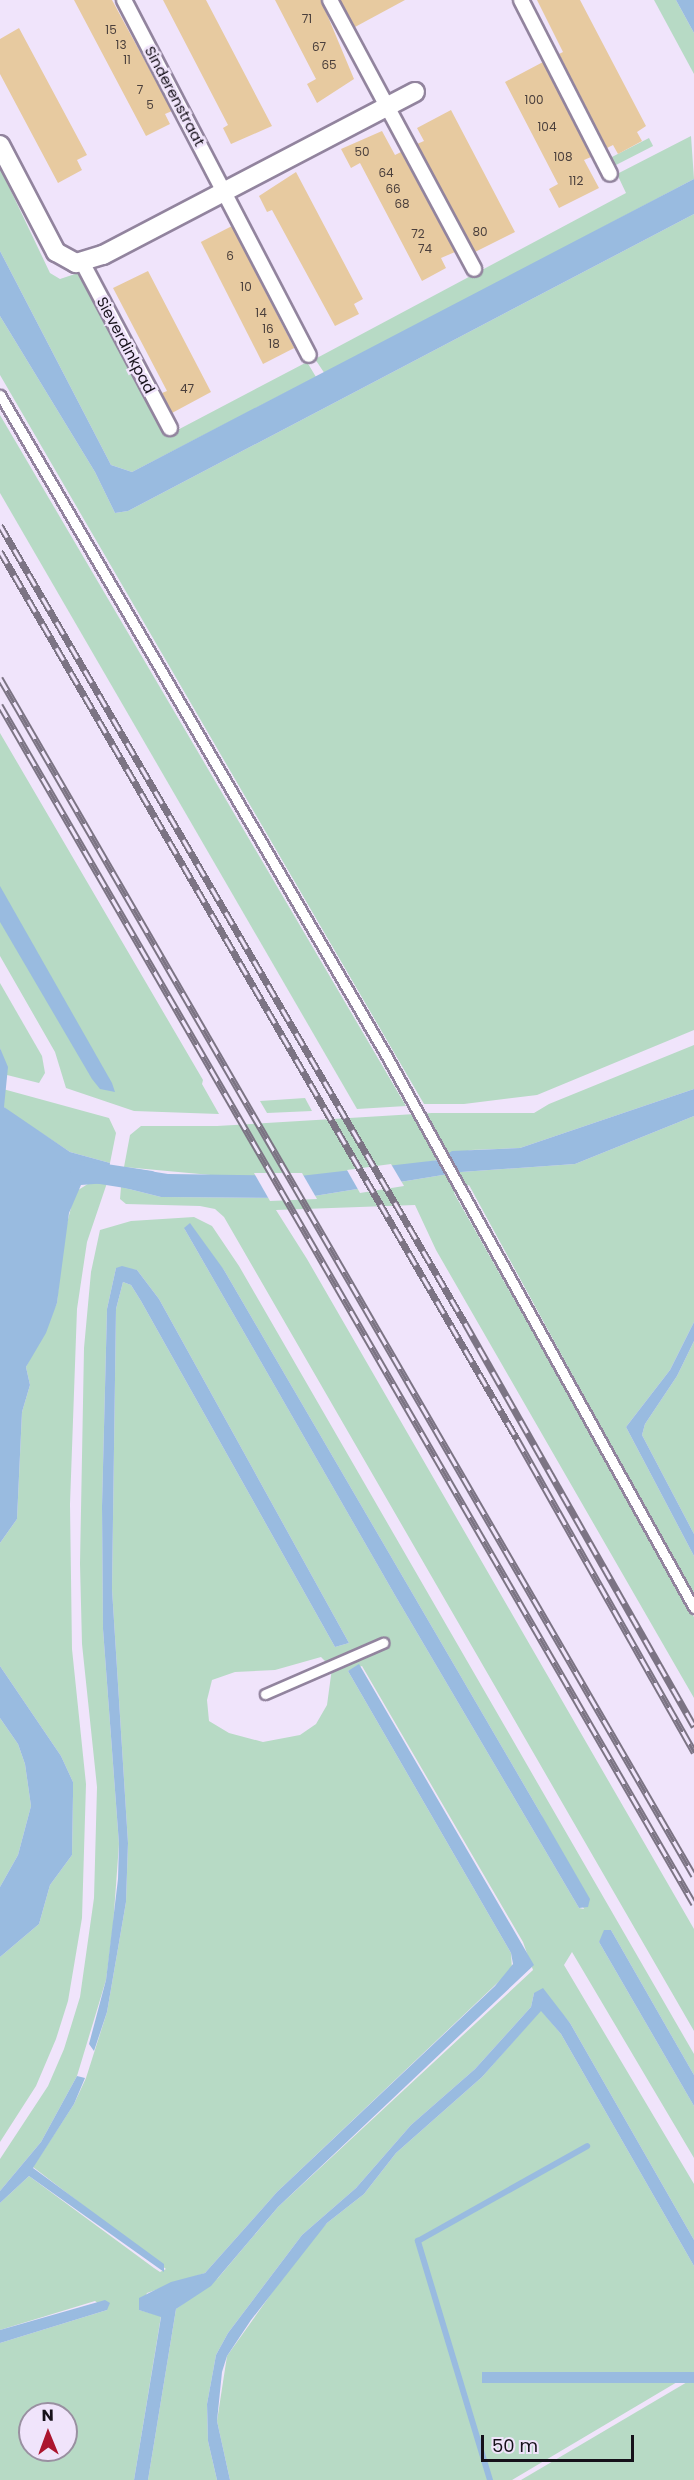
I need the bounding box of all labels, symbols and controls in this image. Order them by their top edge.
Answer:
house number: 71 [302,12,312,26]
house number: 15 [105,23,117,37]
house number: 13 [116,38,126,52]
house number: 67 [312,40,326,54]
street label: Sinderenstraat [141,43,209,149]
house number: 11 [123,53,131,67]
house number: 65 [321,58,337,72]
house number: 7 [137,83,143,97]
house number: 100 [525,93,543,107]
house number: 5 [146,98,154,112]
house number: 104 [538,120,556,134]
house number: 50 [354,145,370,159]
house number: 108 [554,150,572,164]
house number: 64 [378,166,394,180]
house number: 112 [569,174,583,188]
house number: 66 [385,182,401,196]
house number: 68 [394,197,410,211]
house number: 80 [472,225,488,239]
house number: 72 [411,227,425,241]
house number: 74 [418,242,432,256]
house number: 6 [226,249,234,263]
house number: 10 [240,280,252,294]
street label: Sieverdinkpad [93,294,159,396]
house number: 14 [255,306,267,320]
house number: 16 [262,322,274,336]
house number: 18 [268,337,280,351]
house number: 47 [180,382,194,396]
north arrow [18,2402,78,2462]
text: N [41,2404,54,2427]
scale bar [484,2423,637,2461]
text: 50 m [492,2433,538,2458]

